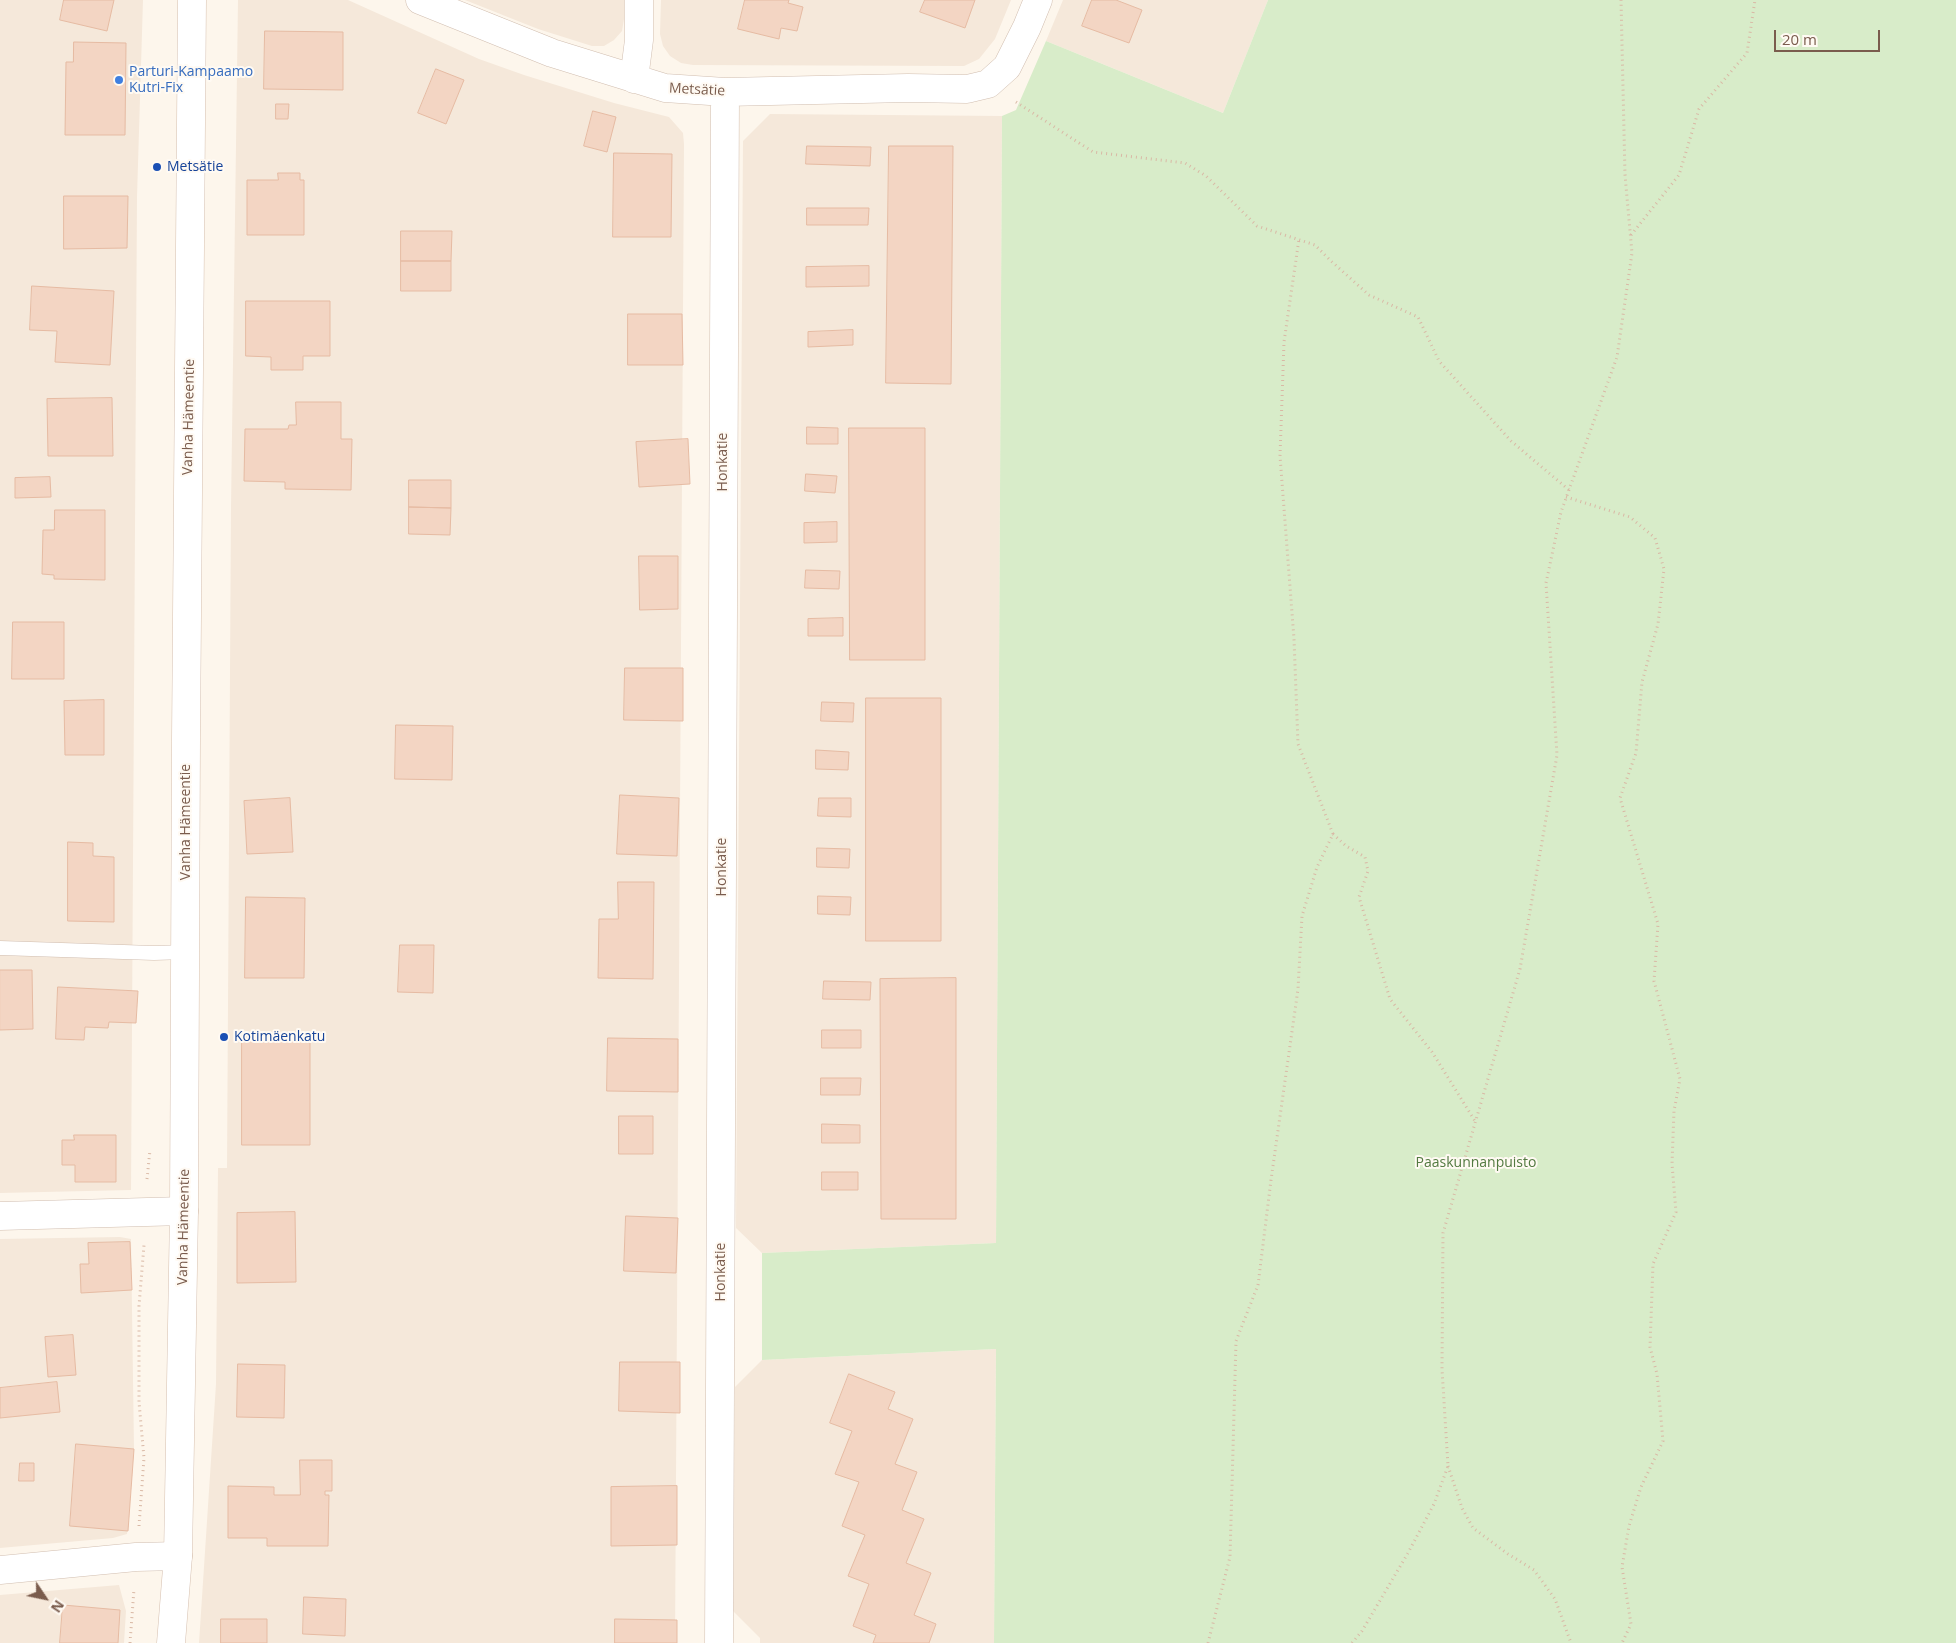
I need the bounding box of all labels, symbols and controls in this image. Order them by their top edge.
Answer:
scale bar [1776,20,1882,52]
text: 20 m [1782,29,1817,49]
place label: Parturi-Kampaamo Kutri-Fix [129,64,253,96]
marker: Parturi-Kampaamo Kutri-Fix [113,74,125,86]
street label: Metsätie [668,80,726,100]
place label: Metsätie [167,159,223,175]
marker: Metsätie [151,161,163,173]
street label: Vanha Hämeentie [180,359,198,475]
street label: Honkatie [715,433,731,491]
street label: Vanha Hämeentie [178,764,194,880]
street label: Honkatie [714,838,730,896]
place label: Kotimäenkatu [234,1029,325,1045]
marker: Kotimäenkatu [218,1031,230,1043]
park label: Paaskunnanpuisto [1416,1155,1536,1171]
street label: Vanha Hämeentie [175,1169,193,1285]
street label: Honkatie [713,1243,729,1301]
north arrow [20,1573,70,1623]
text: N [47,1597,69,1617]

